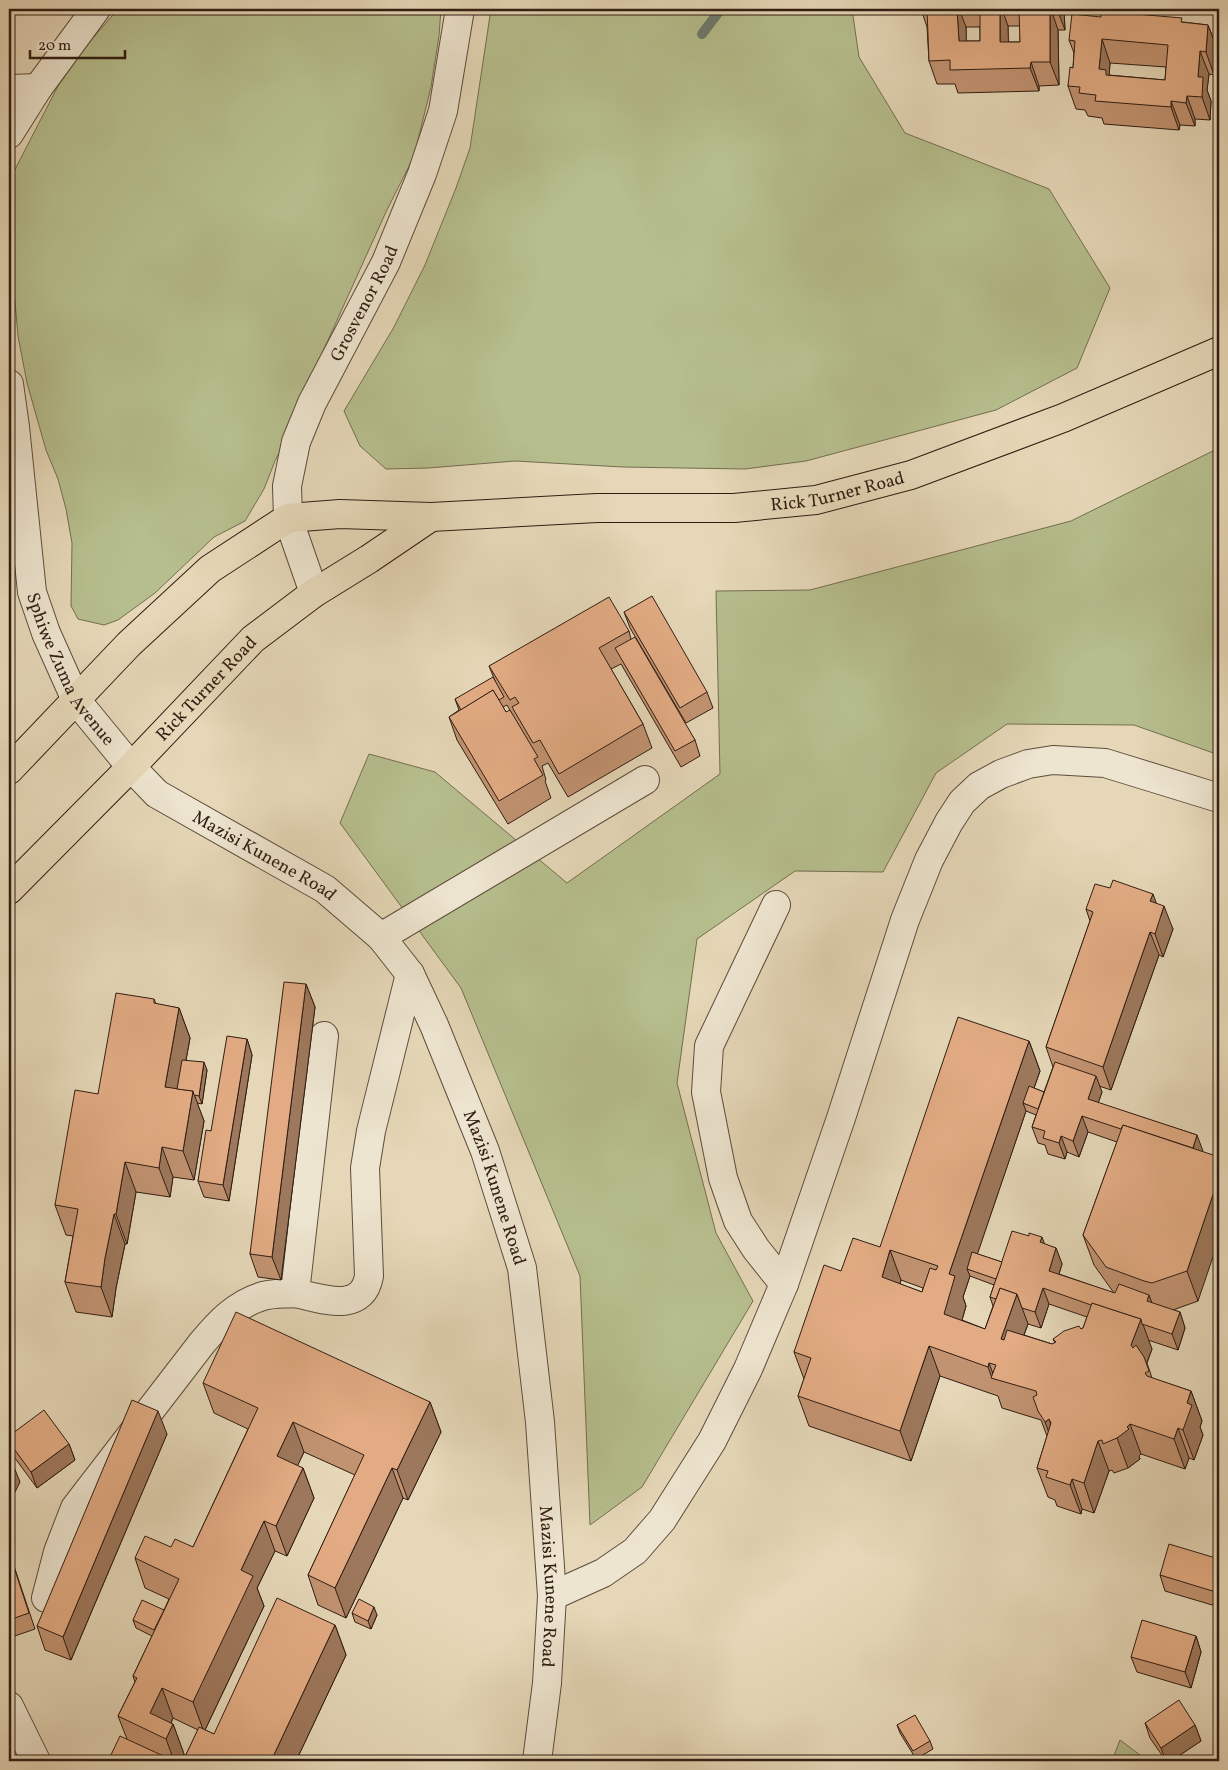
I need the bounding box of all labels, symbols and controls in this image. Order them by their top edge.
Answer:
scale bar [30,28,125,60]
text: 20 m [38,36,71,57]
street label: Grosvenor Road [325,242,405,366]
street label: Rick Turner Road [769,466,907,518]
street label: Sphiwe Zuma Avenue [19,590,120,752]
street label: Rick Turner Road [151,631,263,747]
street label: Mazisi Kunene Road [187,805,341,907]
street label: Mazisi Kunene Road [456,1107,531,1269]
street label: Mazisi Kunene Road [532,1505,563,1668]

